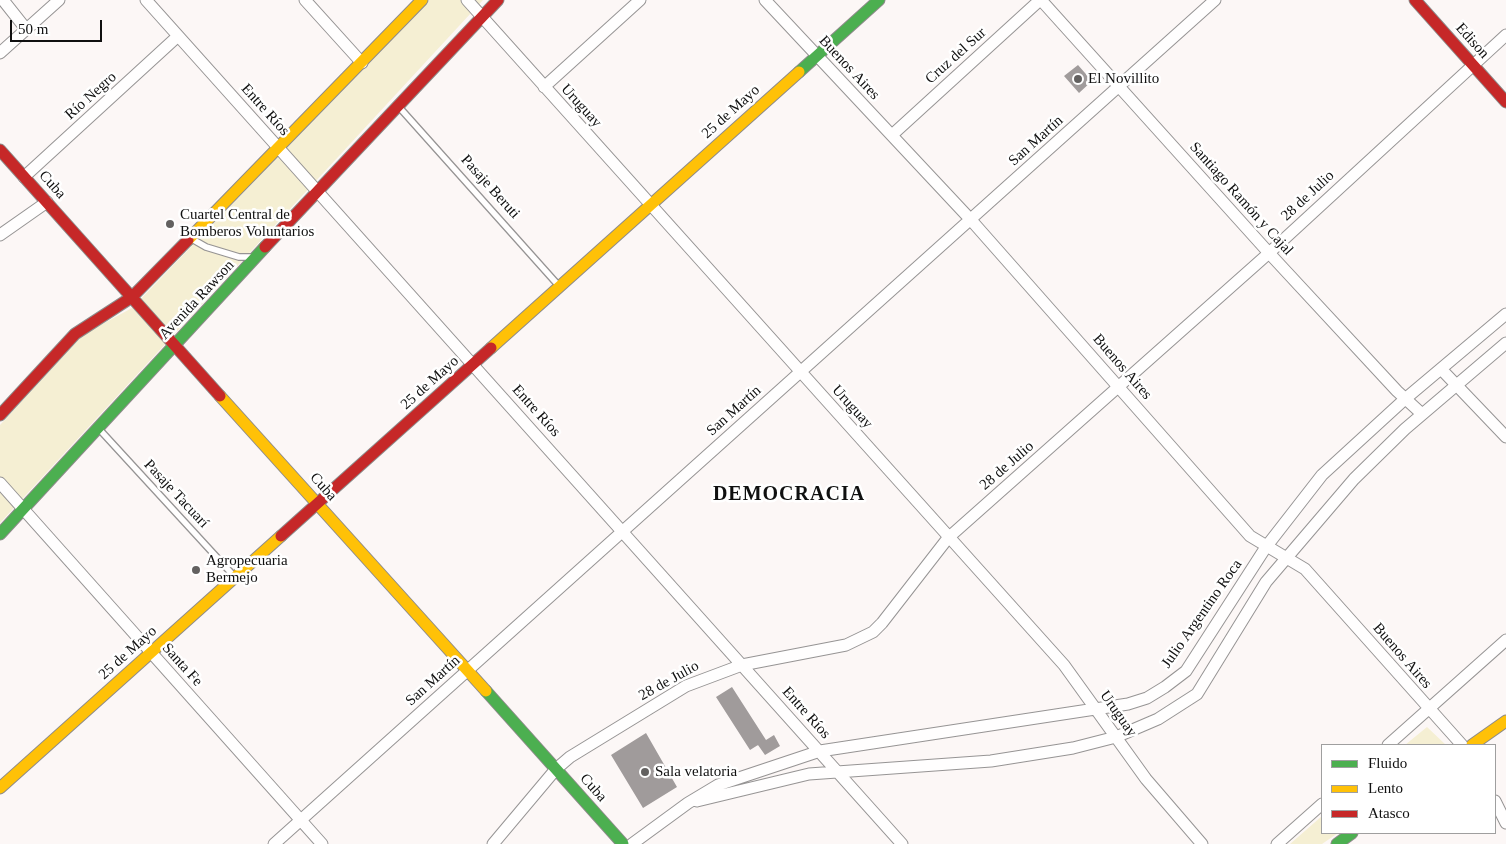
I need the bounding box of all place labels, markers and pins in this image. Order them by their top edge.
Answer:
place label: El Novillito [1088,70,1159,88]
marker: El Novillito [1072,73,1084,85]
place label: Cuartel Central de Bomberos Voluntarios [180,206,314,241]
marker: Cuartel Central de Bomberos Voluntarios [164,218,176,230]
place label: Agropecuaria Bermejo [206,552,288,587]
marker: Agropecuaria Bermejo [190,564,202,576]
place label: Sala velatoria [655,763,737,781]
marker: Sala velatoria [639,766,651,778]

